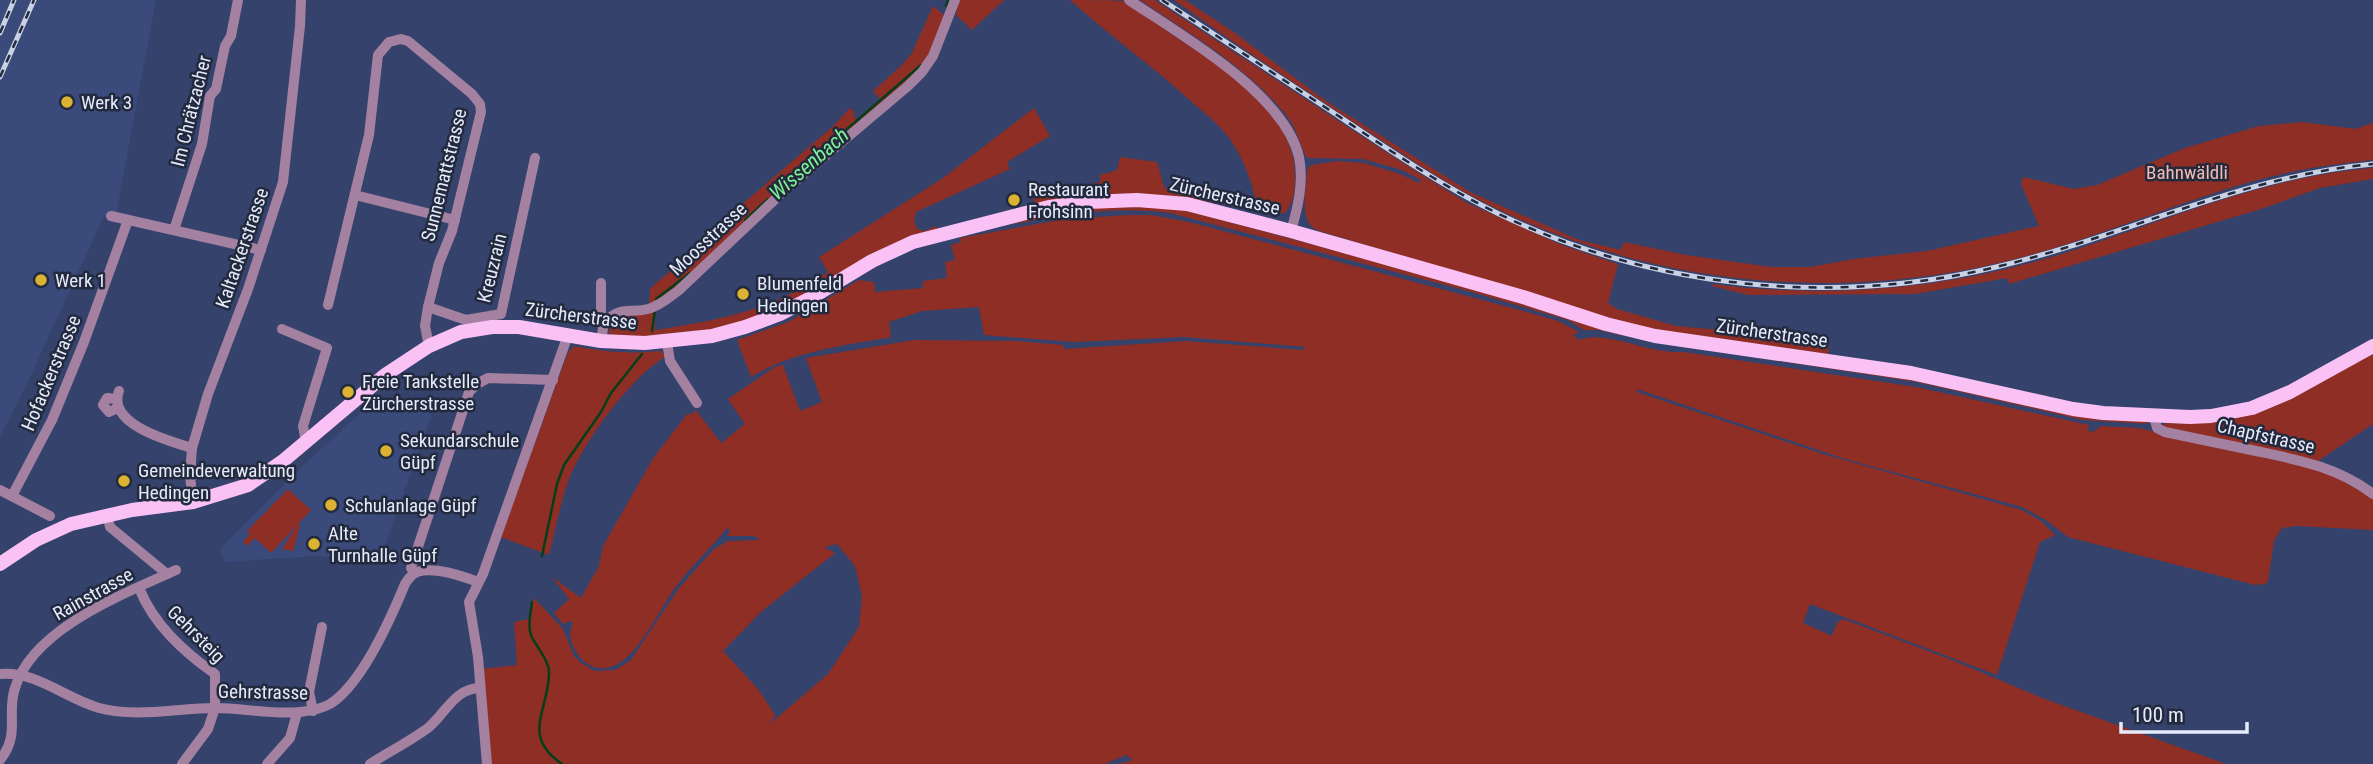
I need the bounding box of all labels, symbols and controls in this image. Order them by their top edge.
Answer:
street label: Im Chrätzacher [166,53,216,169]
place label: Werk 3 [81,91,132,114]
marker: Werk 3 [59,94,75,110]
street label: Sunnemattstrasse [416,106,472,244]
water label: Wissenbach [764,123,854,205]
park label: Bahnwäldli [2146,161,2228,184]
street label: Zürcherstrasse [1168,172,1282,220]
place label: Restaurant Frohsinn [1028,178,1109,223]
street label: Kaltackerstrasse [211,185,273,311]
marker: Restaurant Frohsinn [1006,192,1022,208]
street label: Moosstrasse [665,197,751,281]
street label: Kreuzrain [472,231,512,305]
place label: Werk 1 [55,269,106,292]
marker: Werk 1 [33,272,49,288]
place label: Blumenfeld Hedingen [757,272,842,317]
marker: Blumenfeld Hedingen [735,286,751,302]
street label: Zürcherstrasse [524,298,638,334]
street label: Hofackerstrasse [16,312,86,434]
street label: Zürcherstrasse [1715,314,1829,352]
place label: Freie Tankstelle Zürcherstrasse [362,370,479,415]
marker: Freie Tankstelle Zürcherstrasse [340,384,356,400]
street label: Chapfstrasse [2215,414,2317,458]
place label: Sekundarschule Güpf [400,429,519,474]
marker: Sekundarschule Güpf [378,443,394,459]
place label: Gemeindeverwaltung Hedingen [138,459,295,504]
marker: Gemeindeverwaltung Hedingen [116,473,132,489]
place label: Schulanlage Güpf [345,494,477,517]
marker: Schulanlage Güpf [323,497,339,513]
place label: Alte Turnhalle Güpf [328,522,437,567]
marker: Alte Turnhalle Güpf [306,536,322,552]
street label: Rainstrasse [49,563,137,625]
street label: Gehrsteig [162,600,230,668]
street label: Gehrstrasse [218,680,308,704]
scale bar [2121,690,2247,734]
text: 100 m [2132,703,2184,727]

